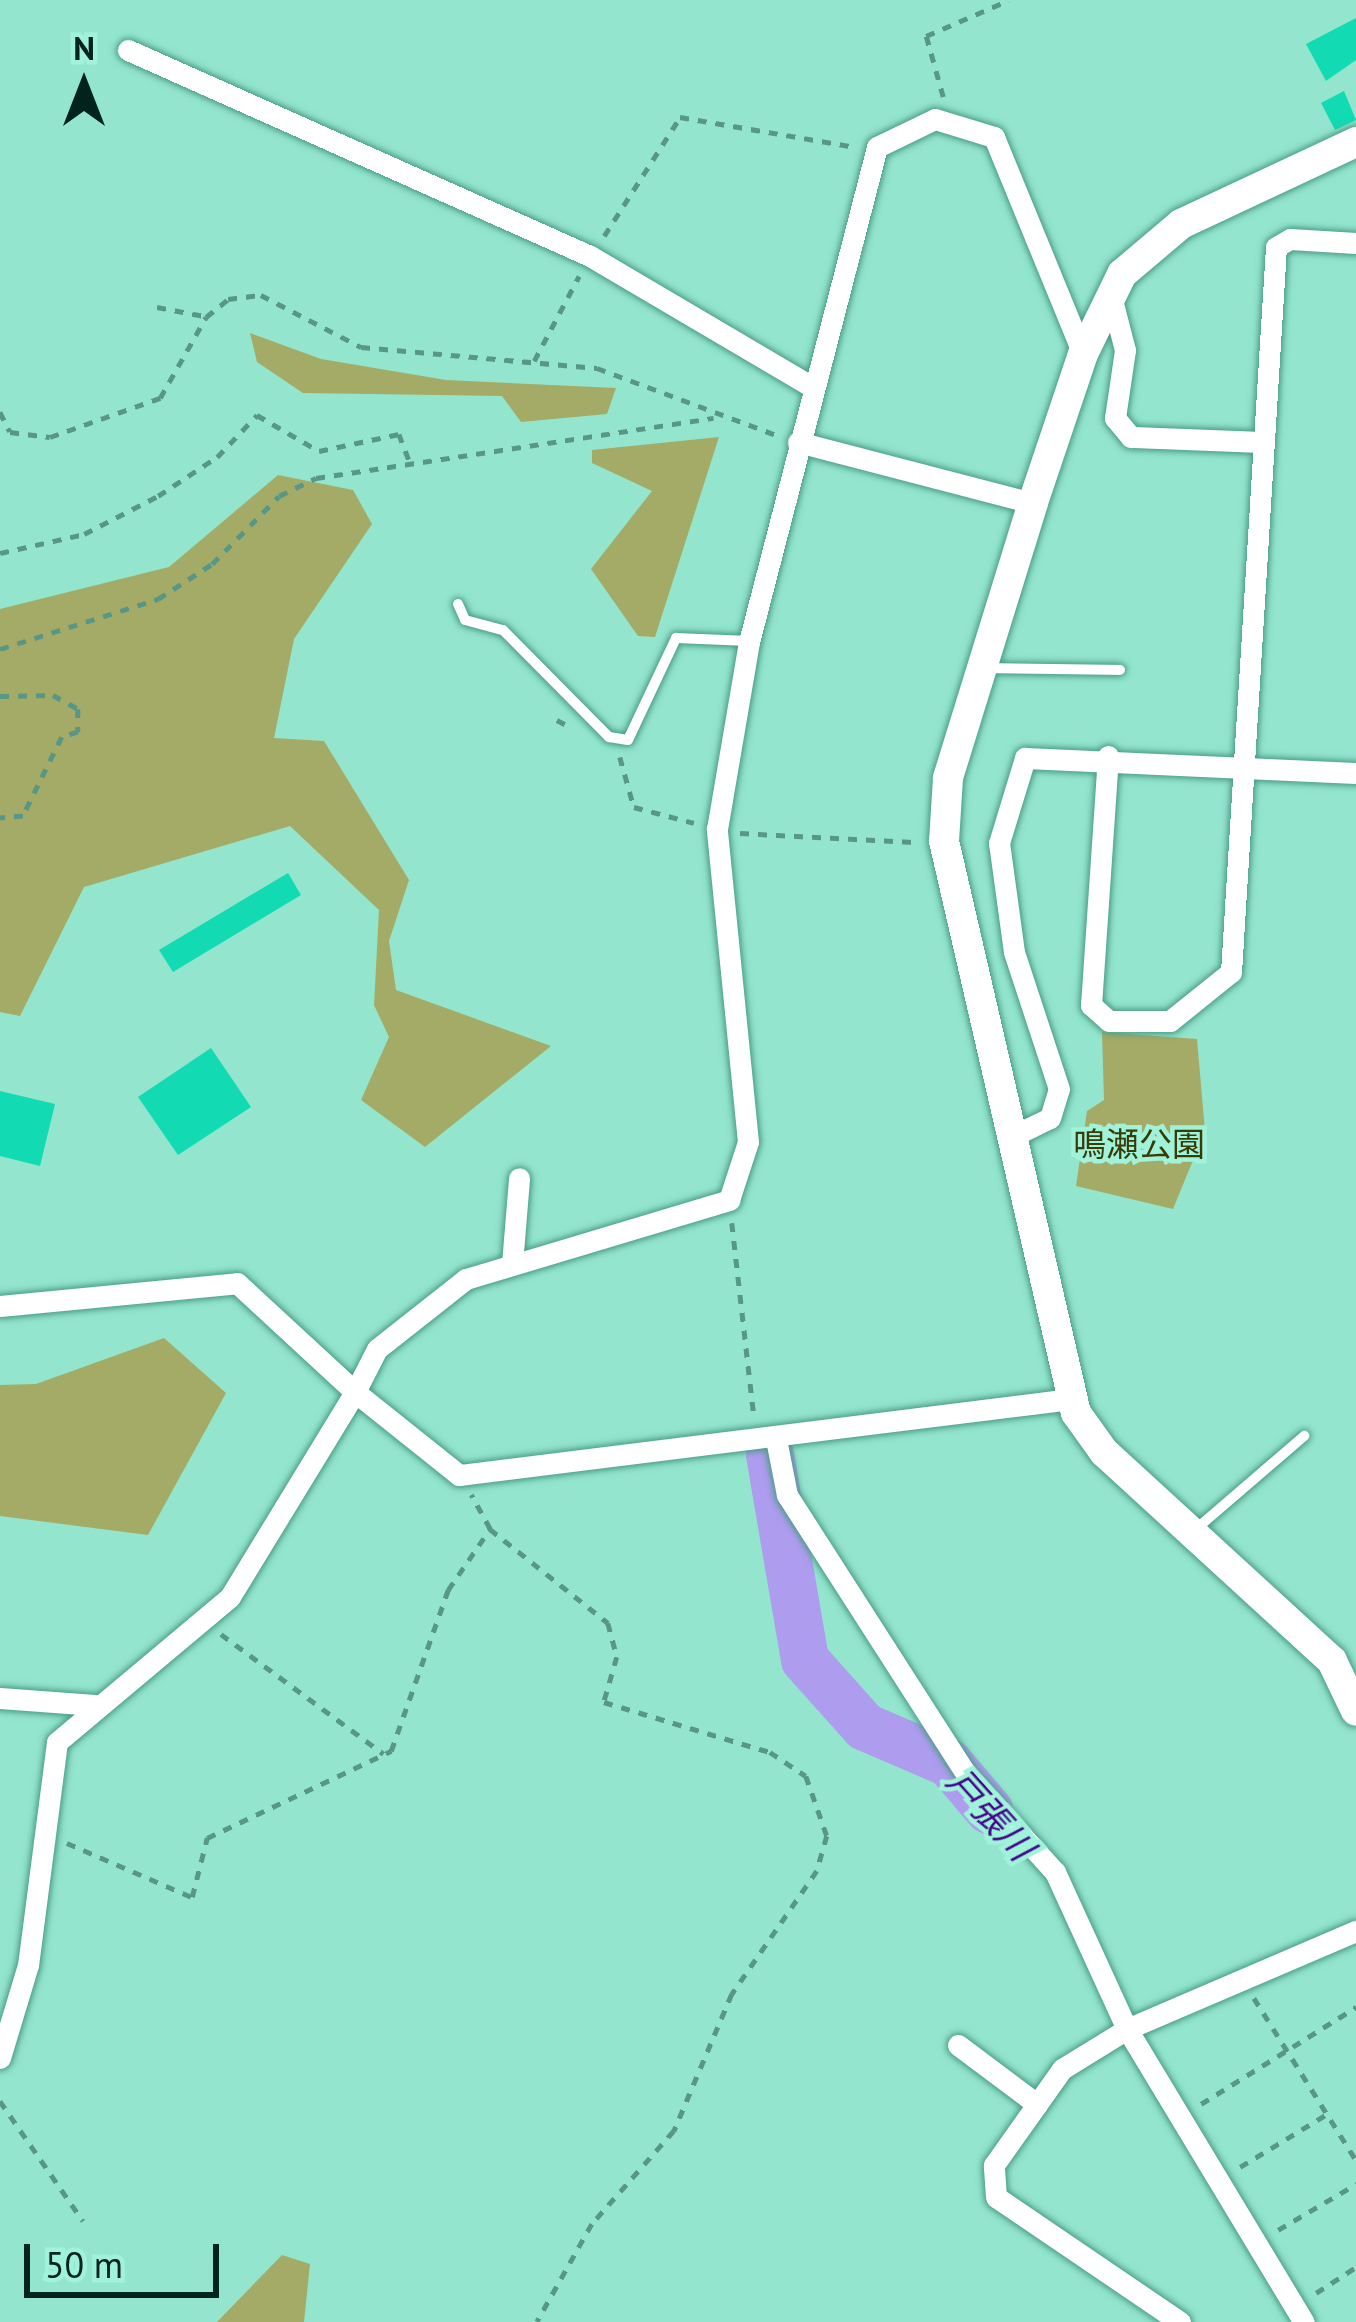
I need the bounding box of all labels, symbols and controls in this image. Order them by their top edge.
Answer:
north arrow [24,24,144,144]
text: N [73,26,95,69]
park label: 鳴瀬公園 [1073,1124,1205,1164]
water label: 戸張川 [939,1759,1043,1869]
scale bar [30,2220,225,2294]
text: 50 m [45,2241,123,2288]

